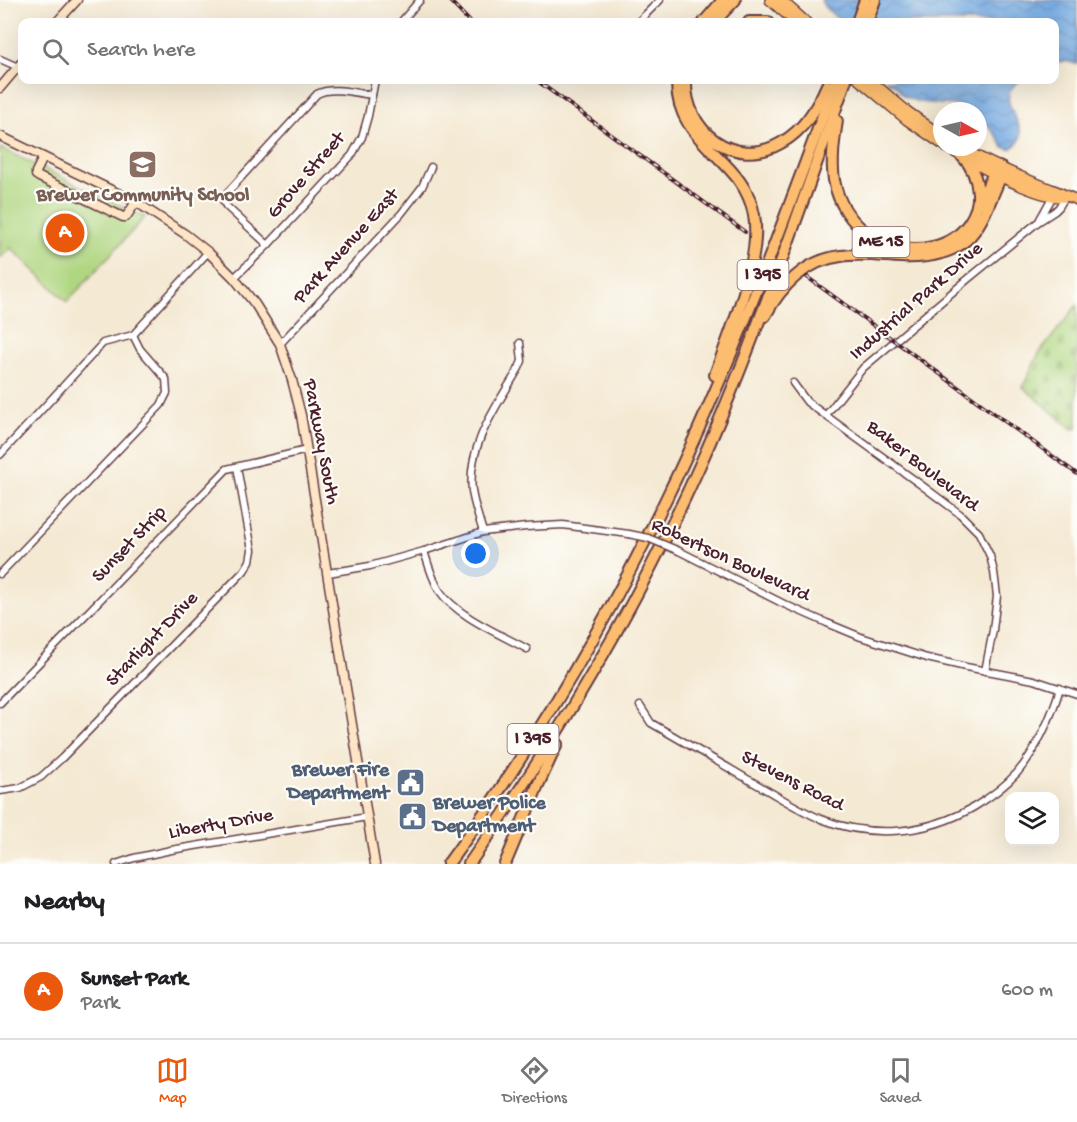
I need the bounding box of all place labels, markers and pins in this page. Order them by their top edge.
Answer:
school or university icon: Brewer Community School [127,149,159,181]
place label: Brewer Community School [36,185,250,208]
pin: A [46,210,84,256]
place label: Brewer Fire Department [285,760,391,806]
public building icon: Brewer Fire Department [394,766,426,798]
place label: Brewer Police Department [431,793,546,839]
public building icon: Brewer Police Department [396,800,428,832]

